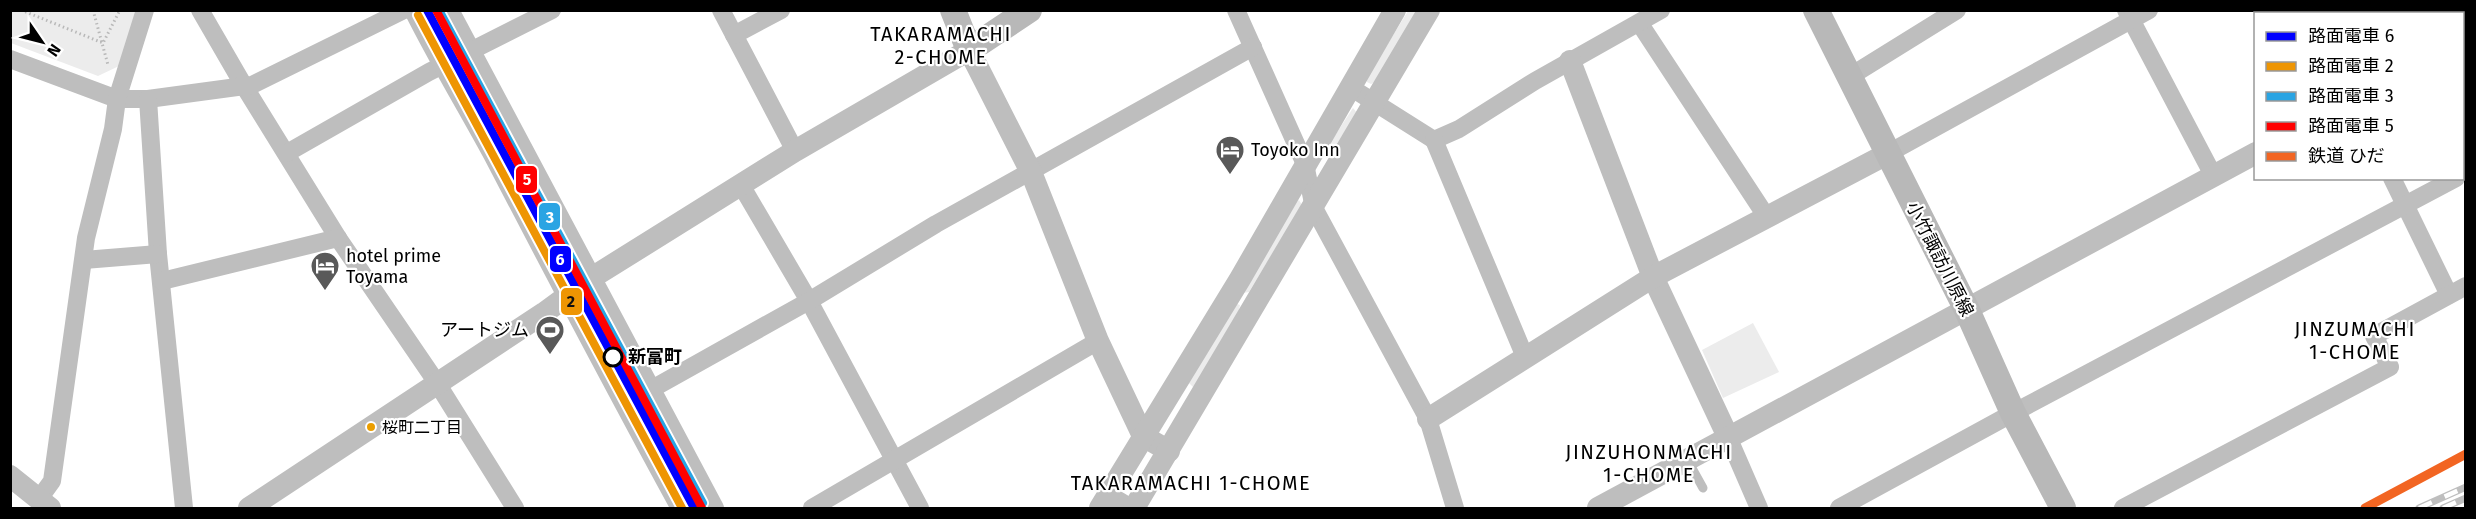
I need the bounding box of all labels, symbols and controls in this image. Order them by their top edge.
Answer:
north arrow [12,12,72,72]
legend [2254,12,2464,180]
district label: TAKARAMACHI 2-CHOME [870,22,1012,69]
text: 路面電車 6 [2308,25,2394,47]
text: N [43,41,65,60]
text: 路面電車 2 [2308,55,2394,77]
text: 路面電車 3 [2308,85,2394,107]
text: 路面電車 5 [2308,115,2394,137]
hotel icon: Toyoko Inn [1214,134,1246,176]
place label: Toyoko Inn [1251,139,1340,161]
text: 鉄道 ひだ [2308,145,2385,167]
line badge: 5 [515,165,538,194]
text: 5 [523,170,532,189]
street label: 小竹諏訪川原線 [1902,198,1978,320]
line badge: 3 [538,202,561,231]
text: 3 [545,208,554,227]
place label: hotel prime Toyama [346,245,441,288]
line badge: 6 [549,245,572,273]
hotel icon: hotel prime Toyama [309,250,341,292]
text: 6 [555,250,565,269]
line badge: 2 [560,287,583,316]
text: 2 [567,292,575,311]
sports icon: アートジム [534,314,566,356]
district label: JINZUMACHI 1-CHOME [2294,317,2416,364]
place label: アートジム [440,319,529,341]
place label: 新富町 [628,346,682,368]
marker: 新富町 [603,347,623,367]
place label: 桜町二丁目 [382,418,462,437]
marker: 桜町二丁目 [365,421,377,433]
district label: JINZUHONMACHI 1-CHOME [1565,440,1733,487]
district label: TAKARAMACHI 1-CHOME [1071,471,1311,495]

